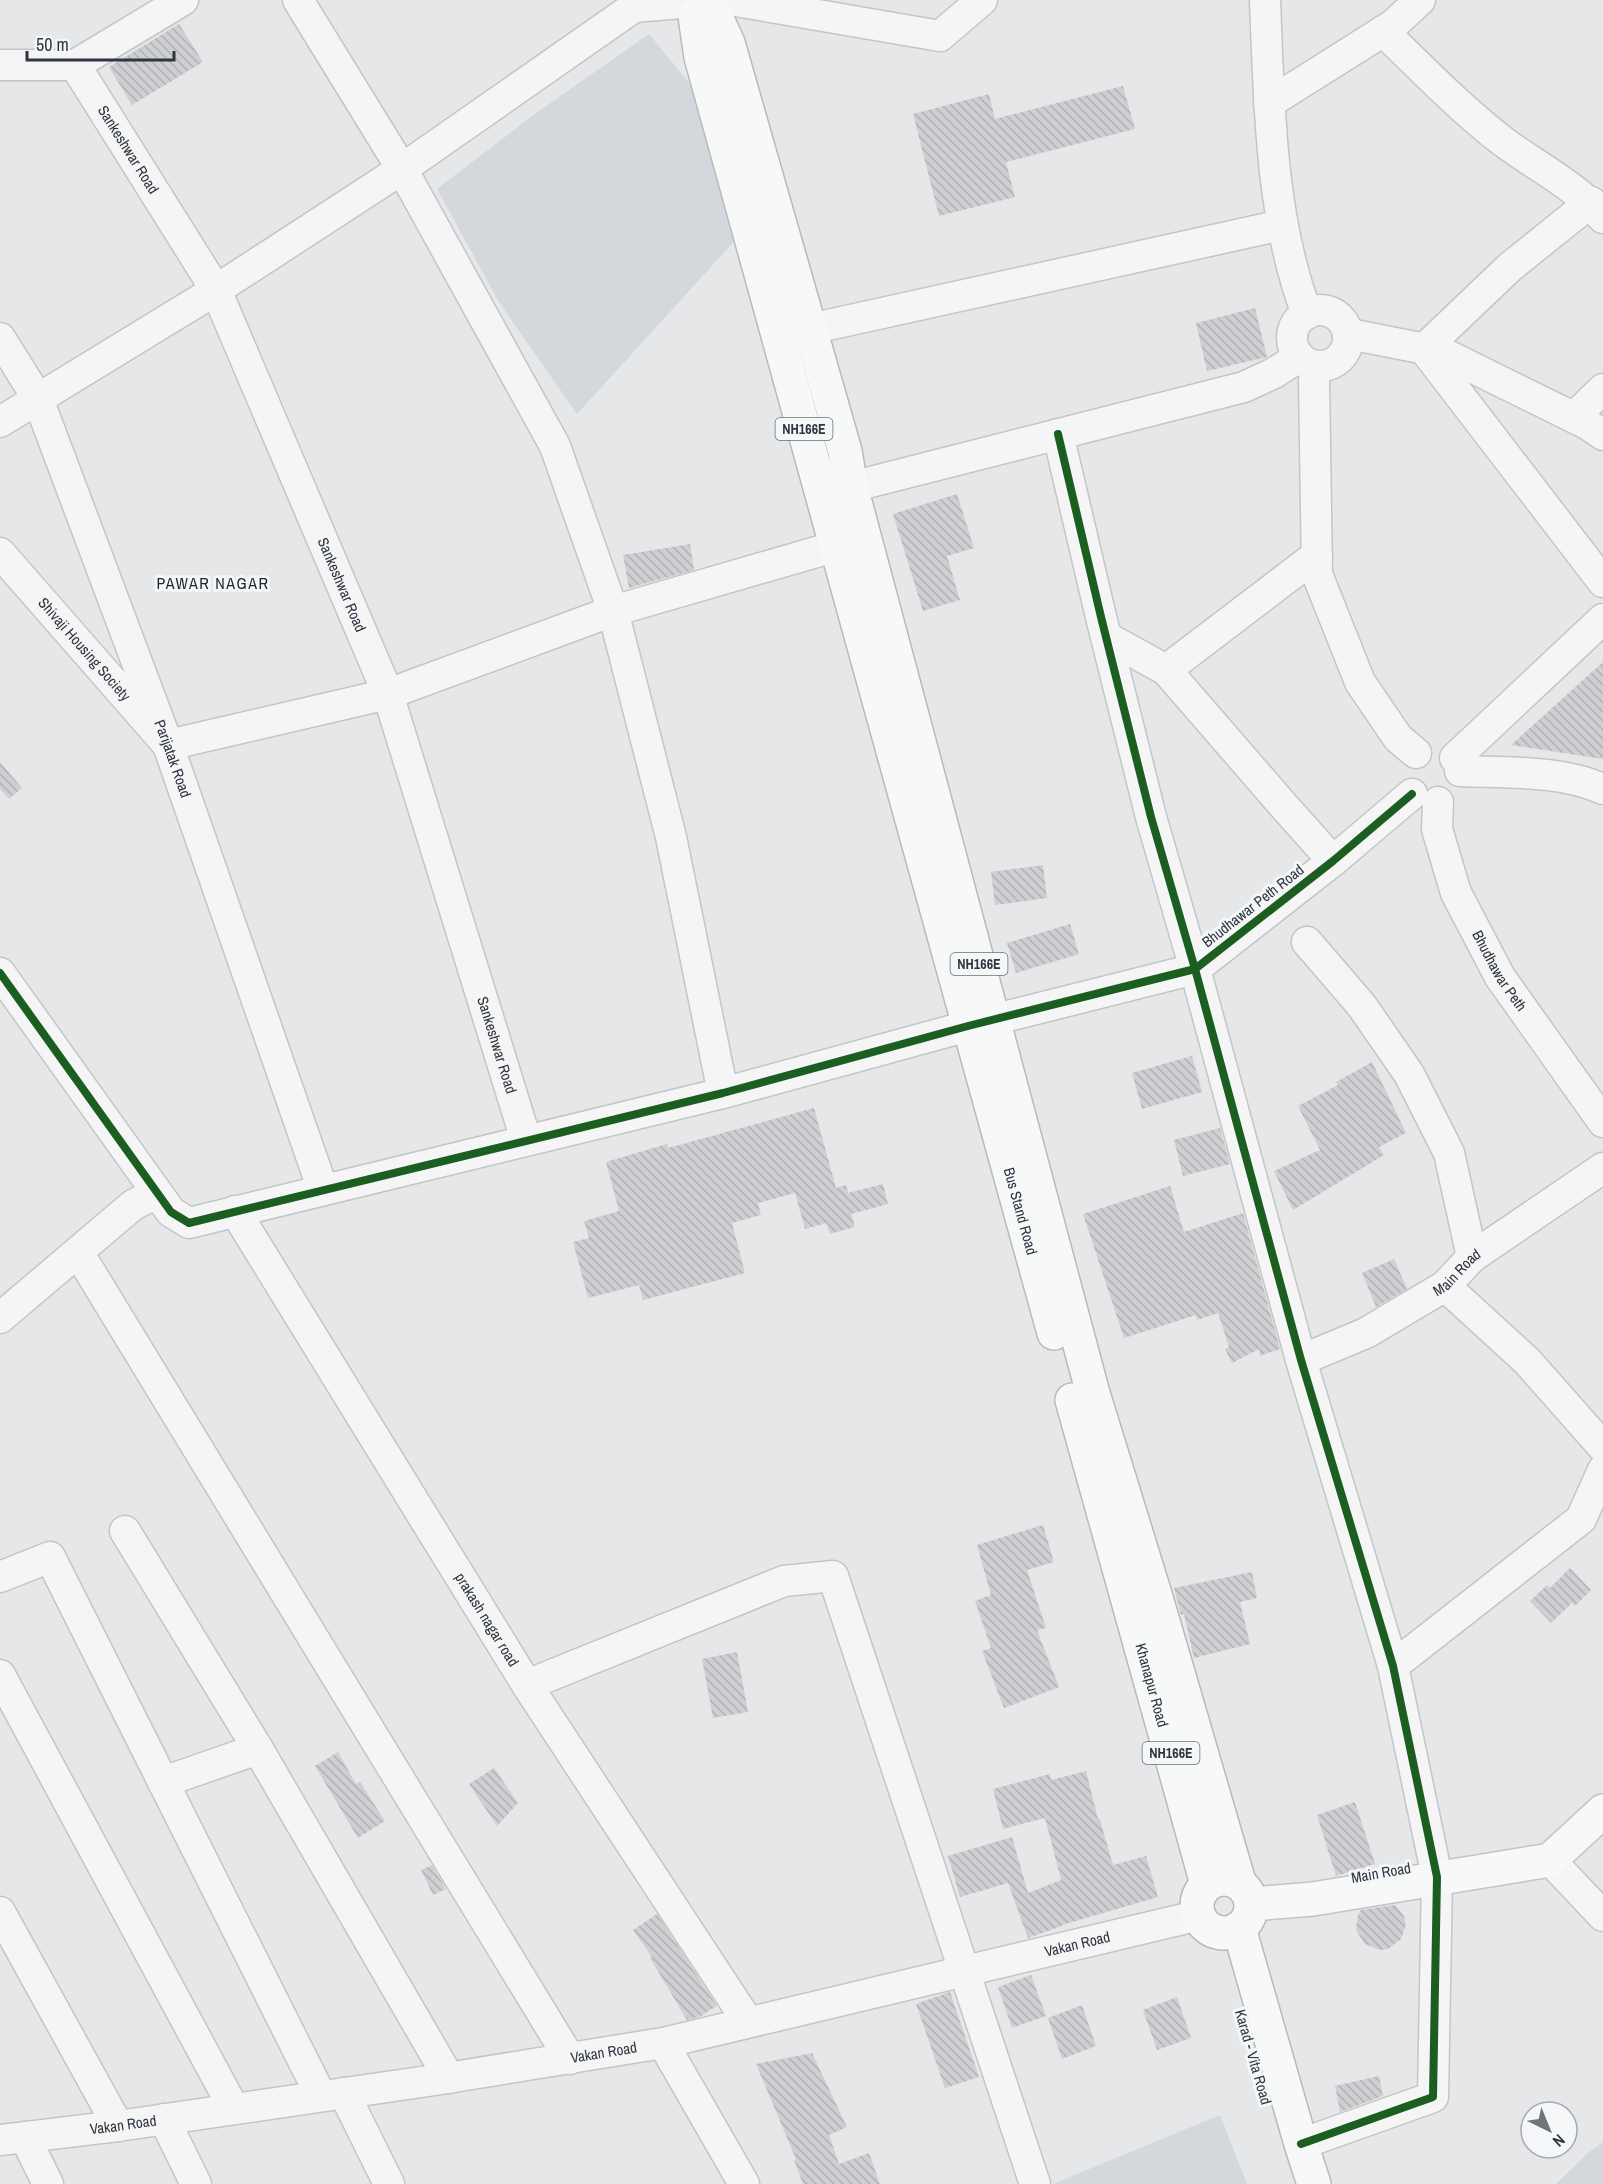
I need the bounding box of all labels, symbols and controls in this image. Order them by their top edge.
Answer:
scale bar [27,24,174,62]
text: 50 m [36,32,69,57]
street label: Sankeshwar Road [93,101,164,198]
road number: NH166E [776,418,832,440]
street label: Sankeshwar Road [313,534,371,635]
district label: PAWAR NAGAR [157,572,270,594]
street label: Shivaji Housing Society [34,593,136,706]
street label: Parijatak Road [149,717,197,800]
street label: Bhudhawar Peth Road [1197,859,1308,952]
street label: Bhudhawar Peth [1467,927,1532,1015]
road number: NH166E [950,953,1008,975]
street label: Sankeshwar Road [472,994,522,1096]
street label: Bus Stand Road [999,1165,1043,1257]
street label: Main Road [1429,1243,1484,1301]
street label: prakash nagar road [450,1568,524,1670]
street label: Khanapur Road [1130,1641,1174,1729]
road number: NH166E [1142,1742,1200,1764]
street label: Main Road [1349,1857,1412,1888]
street label: Vakan Road [1042,1926,1112,1962]
street label: Karad - Vita Road [1230,2007,1277,2107]
street label: Vakan Road [569,2036,638,2068]
north arrow [1519,2100,1579,2160]
street label: Vakan Road [89,2110,158,2139]
text: N [1548,2130,1570,2152]

